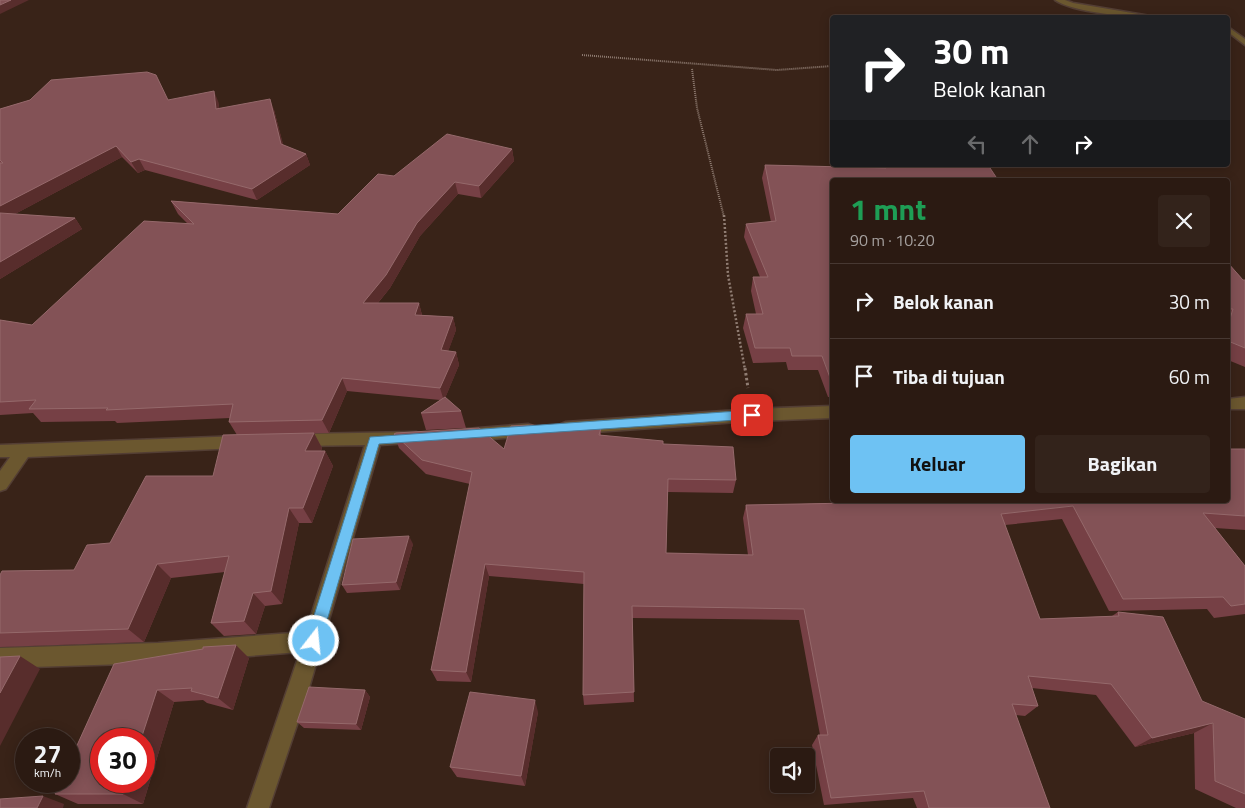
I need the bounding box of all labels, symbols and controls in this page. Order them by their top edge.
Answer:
text: 30 m [933,24,1009,78]
icon: right [850,35,915,100]
text: Belok kanan [933,72,1046,106]
icon: left [963,130,991,158]
icon: ahead [1016,130,1044,158]
icon: right [1069,130,1097,158]
text: 1 mnt [850,186,926,232]
button: close [1158,195,1210,247]
text: 90 m · 10:20 [850,228,935,252]
icon: right [850,287,878,315]
text: Belok kanan [893,287,994,316]
text: 30 m [1169,287,1210,316]
icon: arrive [850,362,878,390]
text: Tiba di tujuan [893,362,1005,391]
text: 60 m [1169,362,1210,391]
pin [731,394,773,436]
icon: arrive [738,401,766,429]
button: Keluar [850,435,1025,493]
button: Bagikan [1035,435,1210,493]
position arrow [287,614,339,666]
speed limit sign: 30 [90,728,155,793]
text: 27 [33,735,62,773]
map controls [770,748,815,793]
button: sound [770,748,815,793]
text: km/h [34,763,61,782]

